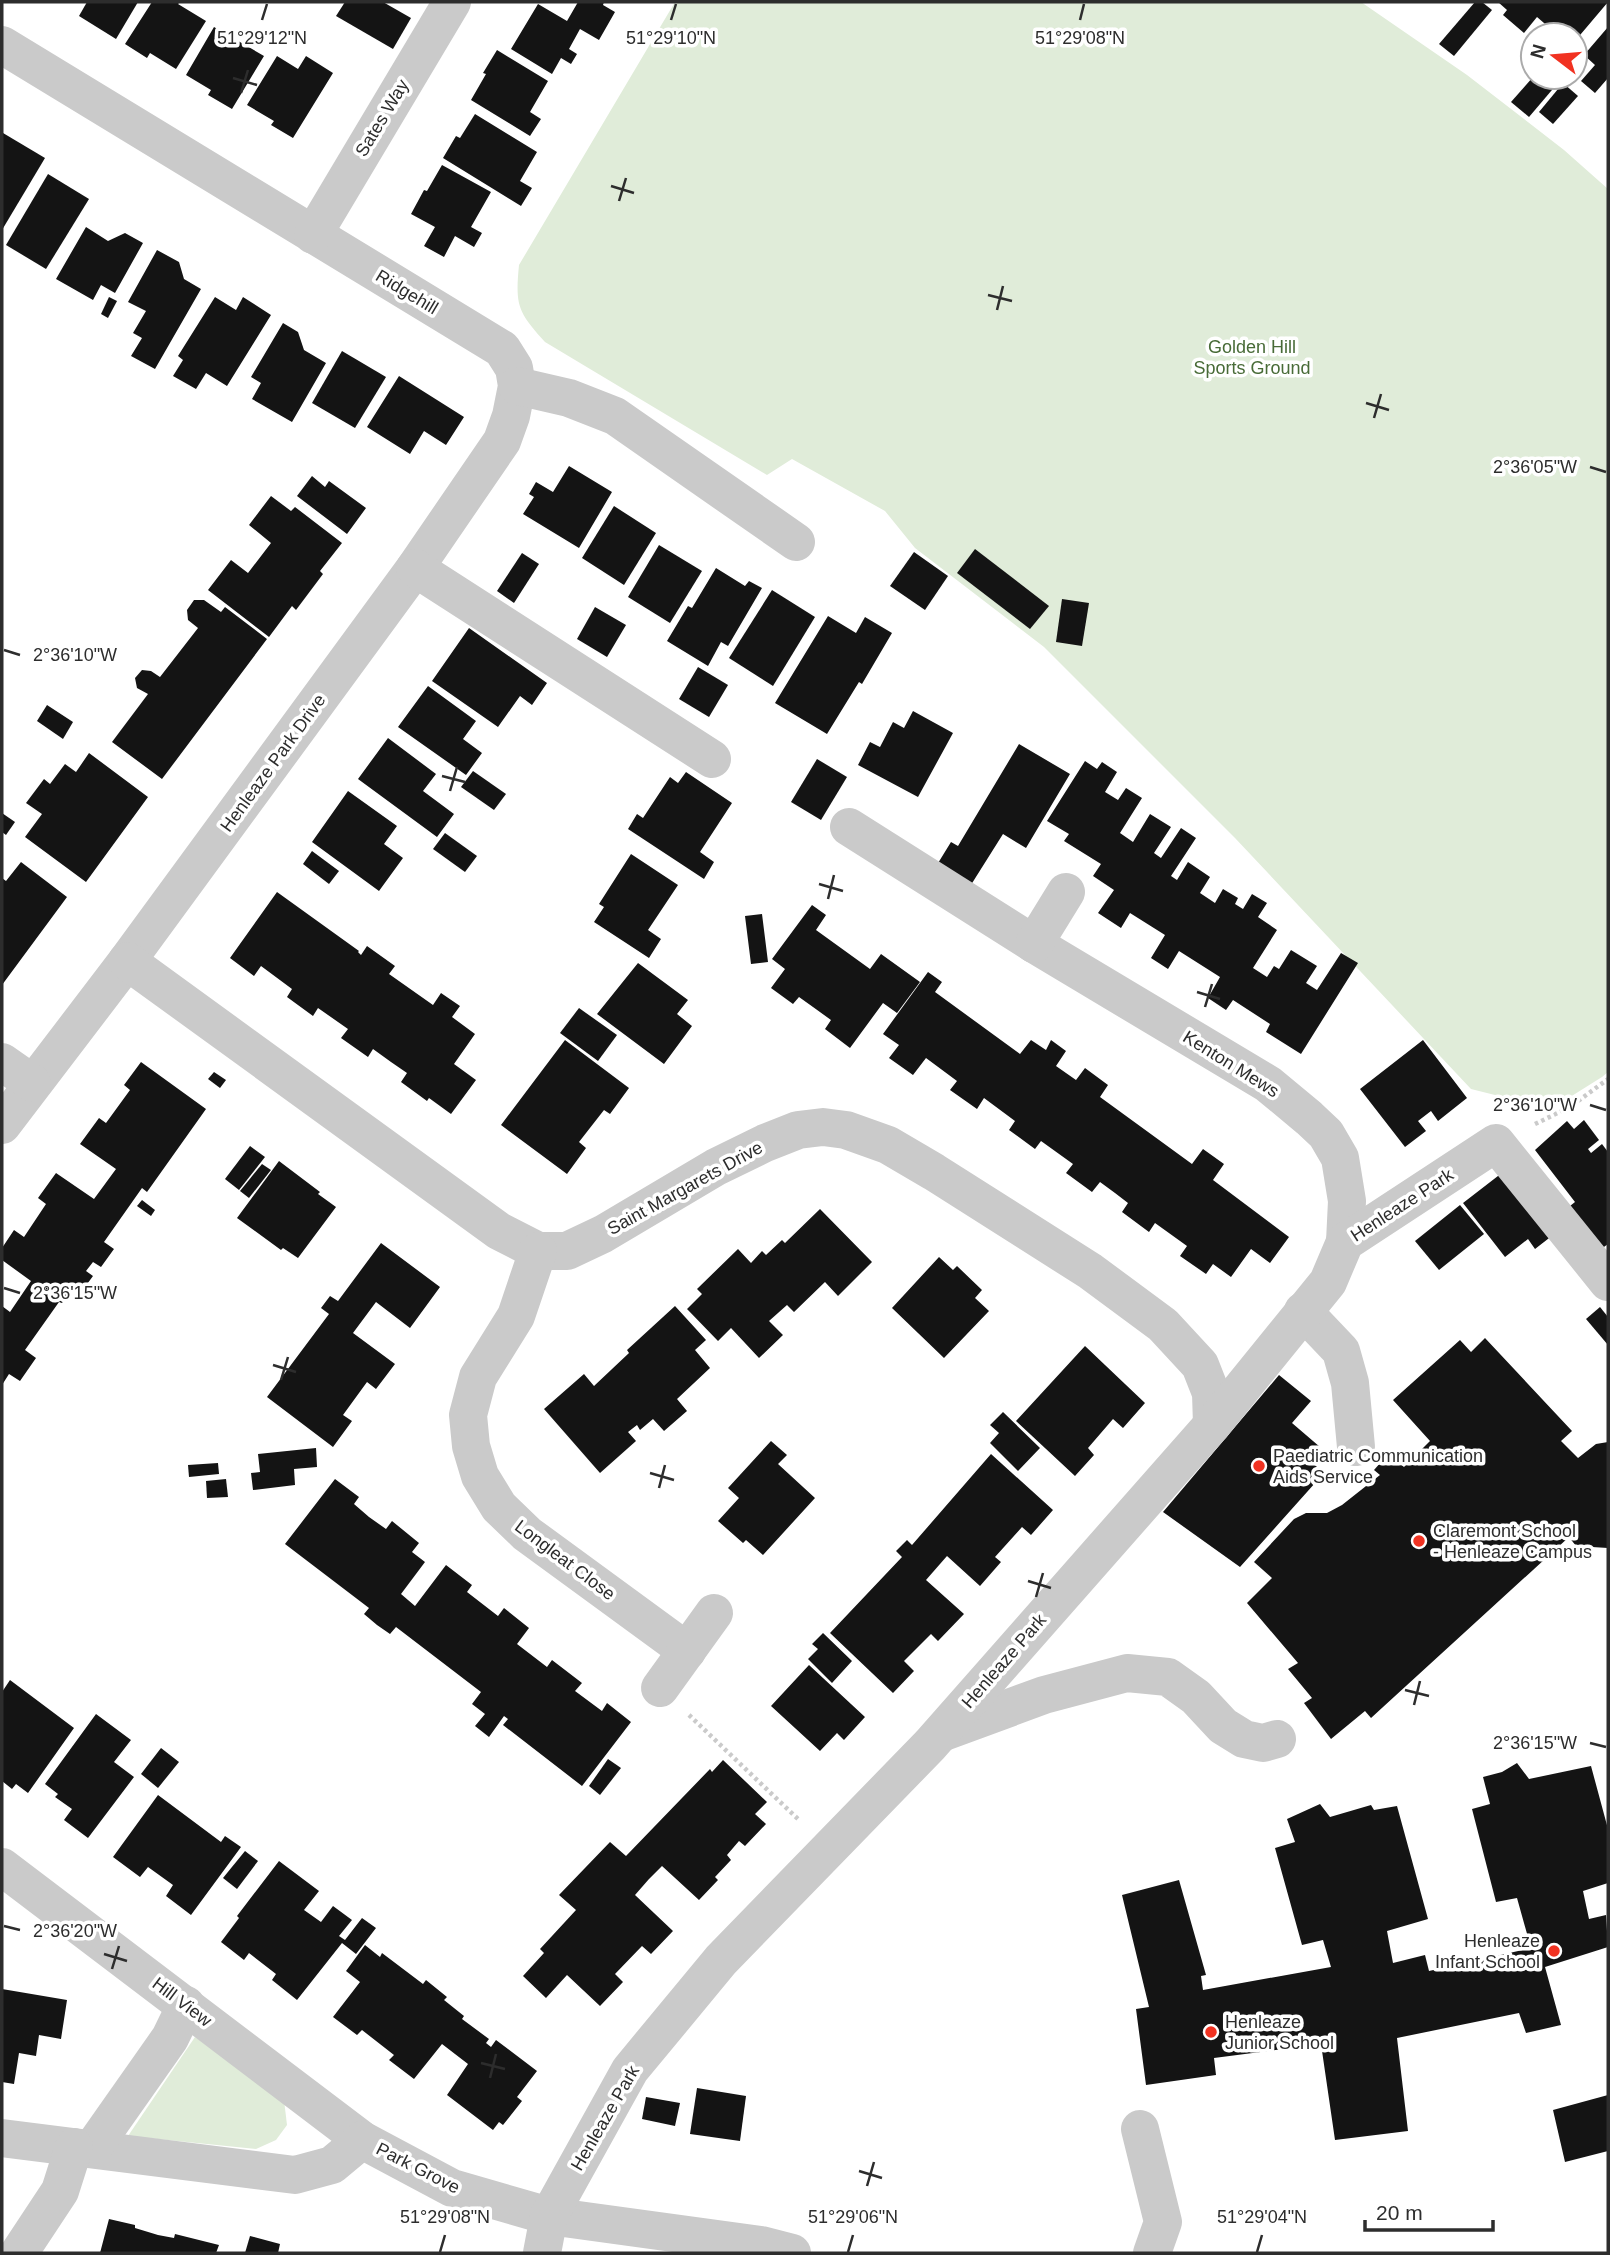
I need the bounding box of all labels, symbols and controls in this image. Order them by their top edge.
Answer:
north arrow [1519,21,1589,91]
text: 51°29'12"N [217,28,307,48]
text: 51°29'10"N [626,28,716,48]
text: 51°29'08"N [1035,28,1125,48]
text: N [1526,42,1550,61]
street label: Sates Way [351,76,413,160]
street label: Ridgehill [372,266,442,318]
park label: Golden Hill Sports Ground [1193,337,1311,378]
text: 2°36'05"W [1493,457,1577,477]
text: 2°36'10"W [33,645,117,665]
street label: Henleaze Park Drive [216,690,330,836]
street label: Kenton Mews [1179,1027,1283,1101]
text: 2°36'10"W [1493,1095,1577,1115]
street label: Saint Margarets Drive [604,1137,766,1239]
street label: Henleaze Park [1347,1164,1458,1246]
text: 2°36'15"W [33,1283,117,1303]
place label: Paediatric Communication Aids Service [1273,1446,1483,1487]
marker: Paediatric Communication Aids Service [1251,1458,1267,1474]
street label: Longleat Close [511,1516,619,1604]
place label: Claremont School - Henleaze Campus [1433,1521,1592,1562]
marker: Claremont School - Henleaze Campus [1411,1533,1427,1549]
street label: Henleaze Park [958,1609,1051,1712]
text: 2°36'15"W [1493,1733,1577,1753]
text: 2°36'20"W [33,1921,117,1941]
place label: Henleaze Infant School [1435,1931,1540,1972]
marker: Henleaze Infant School [1546,1943,1562,1959]
street label: Hill View [149,1973,216,2031]
place label: Henleaze Junior School [1225,2012,1334,2053]
marker: Henleaze Junior School [1203,2024,1219,2040]
street label: Henleaze Park [567,2061,644,2174]
street label: Park Grove [373,2138,463,2198]
scale bar [1365,2188,1493,2232]
text: 20 m [1376,2201,1423,2224]
text: 51°29'08"N [400,2207,490,2227]
text: 51°29'06"N [808,2207,898,2227]
text: 51°29'04"N [1217,2207,1307,2227]

